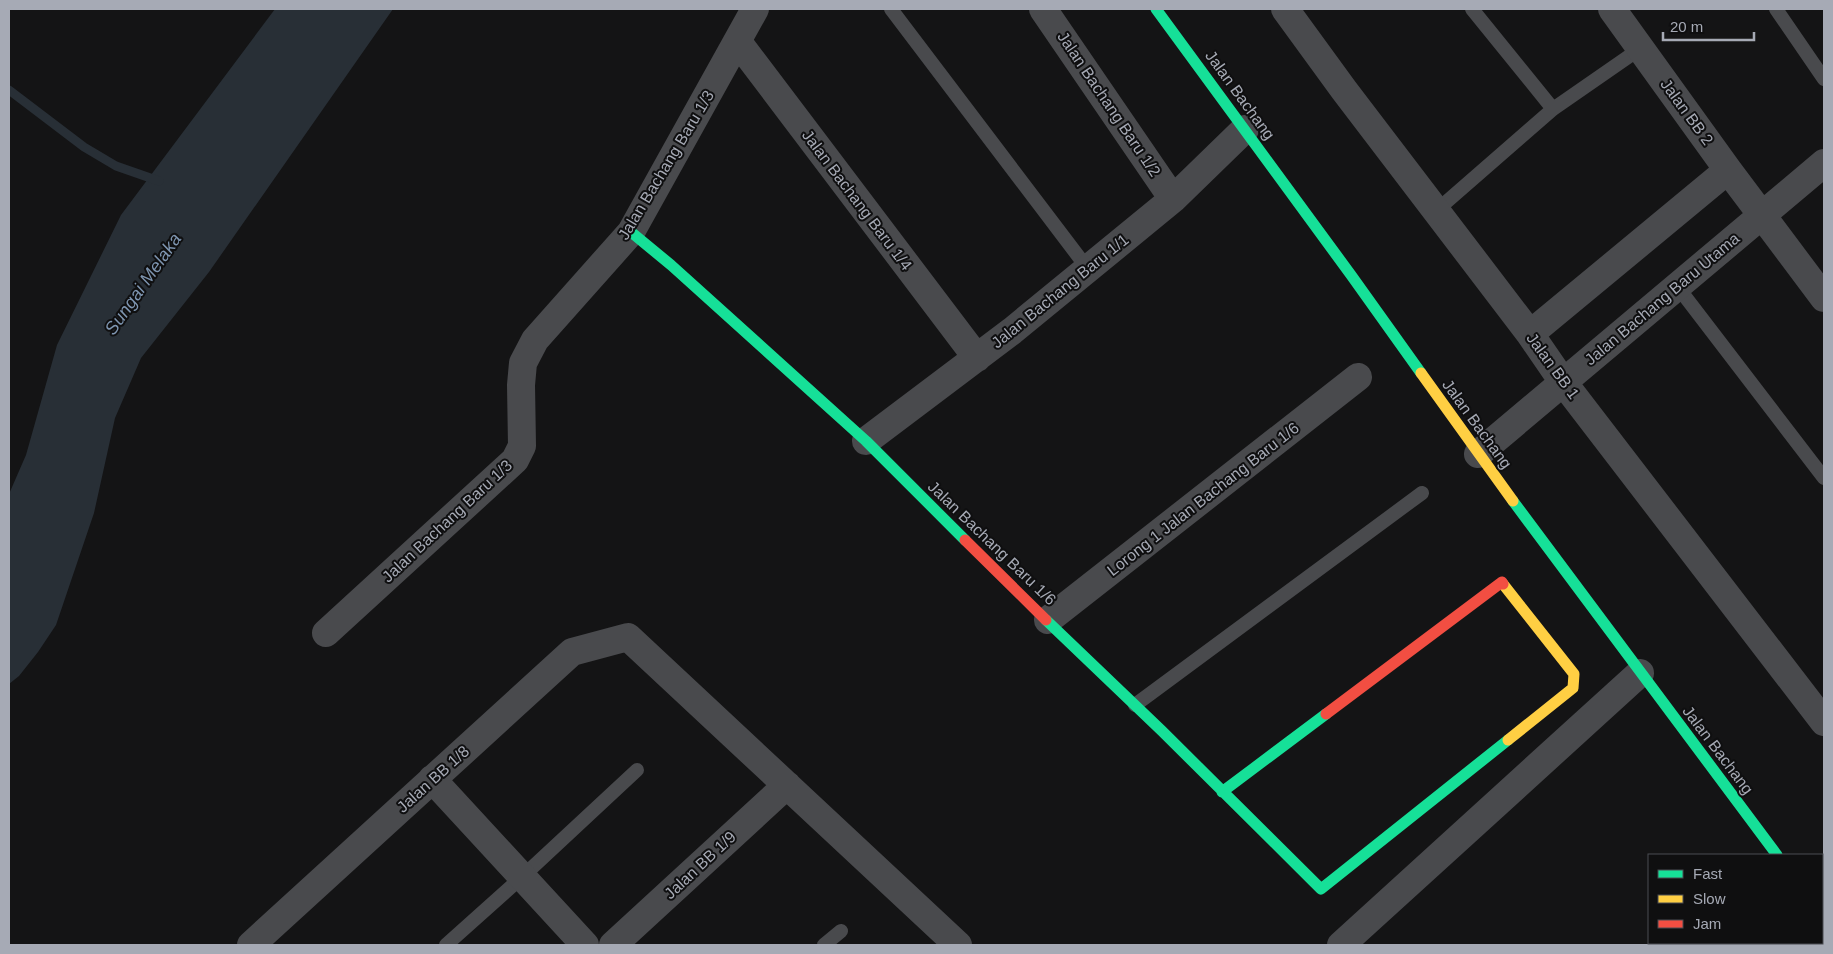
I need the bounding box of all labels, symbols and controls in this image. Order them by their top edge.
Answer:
scale bar [1663,10,1754,42]
text: 20 m [1670,18,1703,35]
street label: Jalan Bachang Baru 1/2 [1054,28,1164,180]
street label: Jalan Bachang [1202,47,1278,143]
street label: Jalan BB 2 [1657,76,1717,148]
street label: Jalan Bachang Baru 1/3 [615,87,717,243]
street label: Jalan Bachang Baru 1/4 [799,127,915,273]
water label: Sungai Melaka [101,229,185,339]
street label: Jalan Bachang Baru Utama [1582,230,1742,368]
street label: Jalan Bachang Baru 1/1 [988,231,1132,351]
street label: Jalan BB 1 [1523,330,1583,402]
street label: Jalan Bachang [1439,376,1515,472]
street label: Lorong 1 Jalan Bachang Baru 1/6 [1104,419,1302,579]
street label: Jalan Bachang Baru 1/3 [379,456,515,585]
street label: Jalan Bachang Baru 1/6 [925,478,1059,609]
street label: Jalan Bachang [1679,703,1757,797]
street label: Jalan BB 1/8 [394,742,472,816]
street label: Jalan BB 1/9 [661,828,739,902]
legend [1648,854,1823,944]
text: Fast [1693,865,1723,882]
text: Slow [1693,890,1726,907]
text: Jam [1693,915,1721,932]

